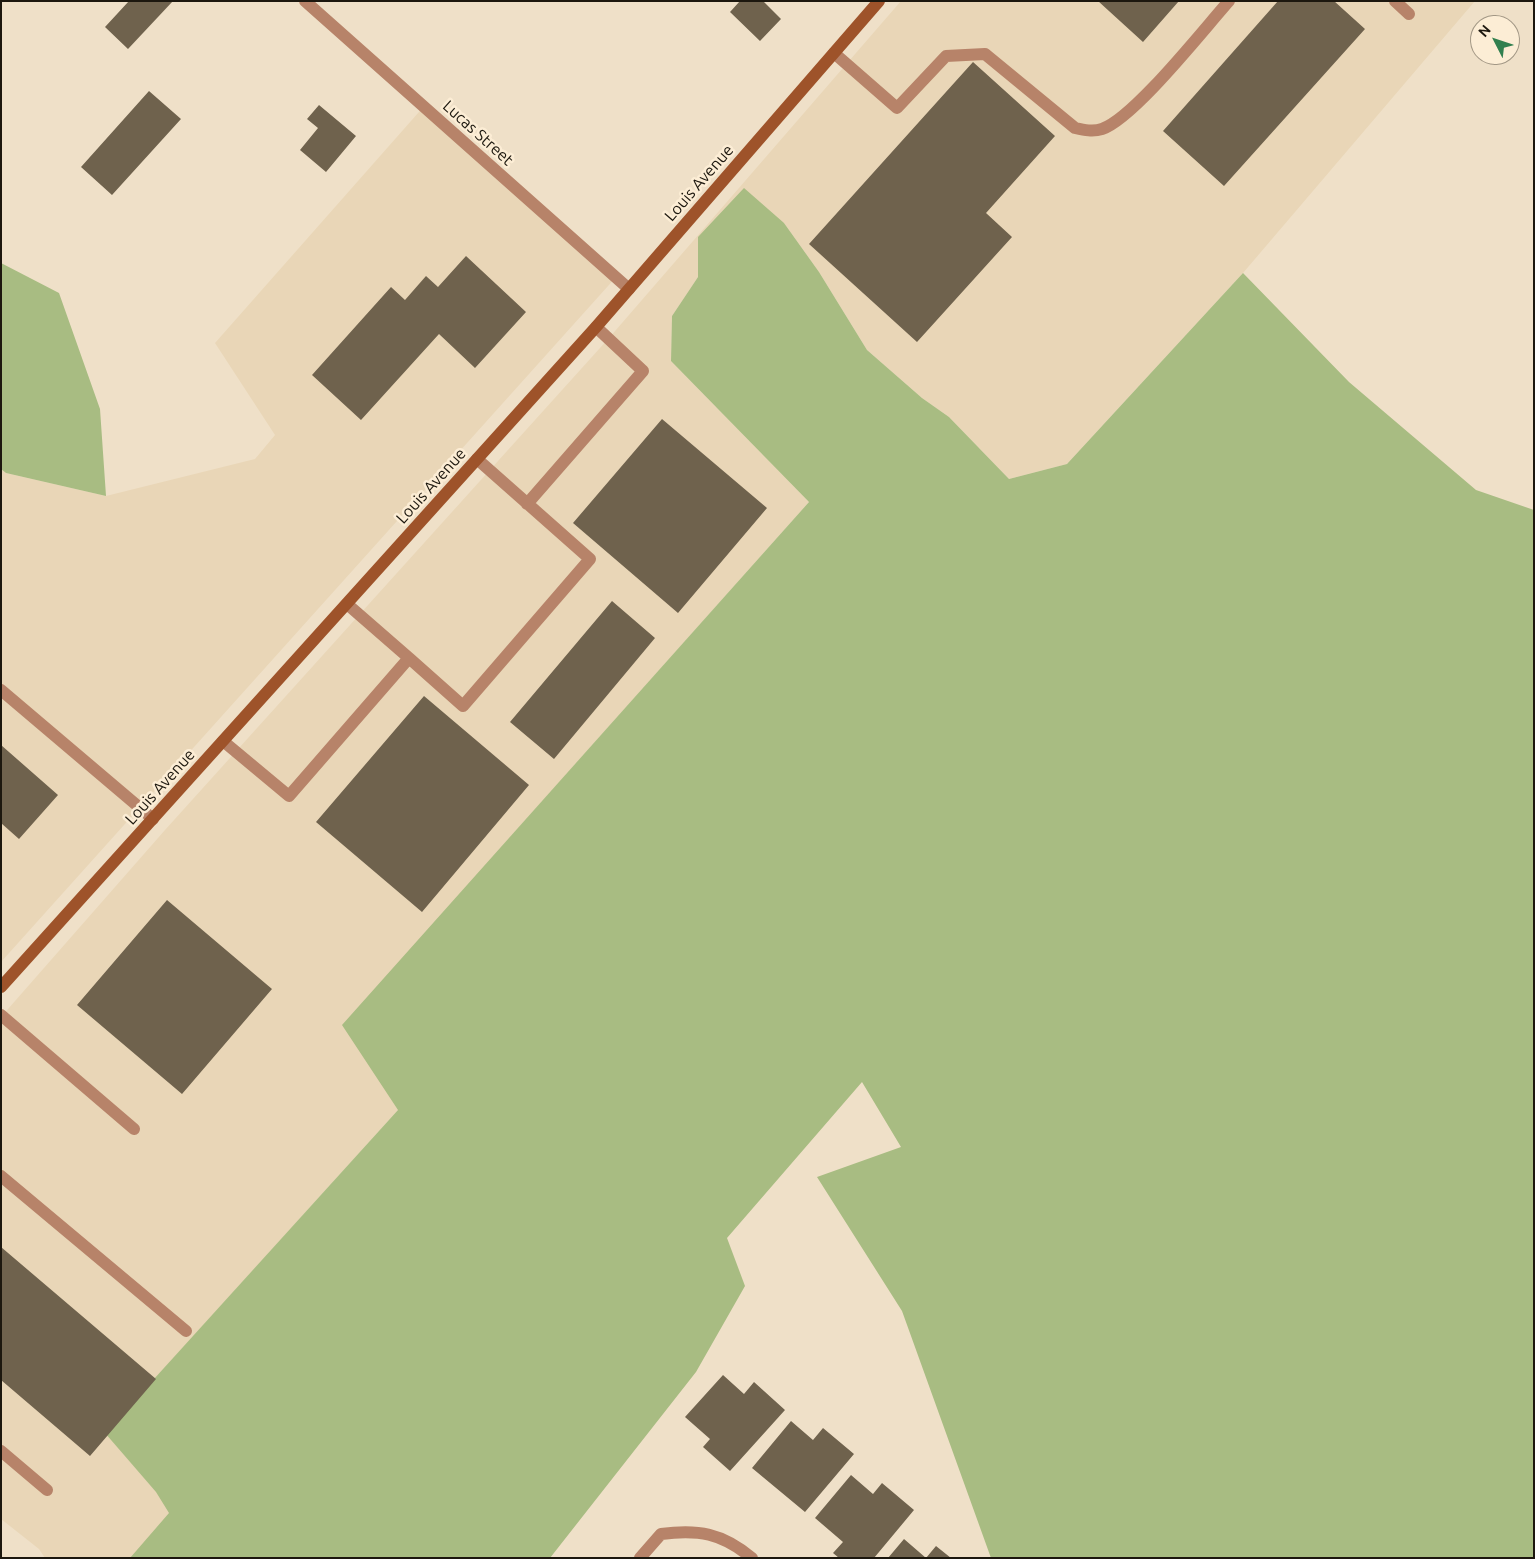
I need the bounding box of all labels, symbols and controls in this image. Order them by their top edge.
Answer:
north arrow [1470,15,1520,65]
text: N [1475,22,1494,40]
street label: Lucas Street [439,96,517,170]
street label: Louis Avenue [661,141,737,225]
street label: Louis Avenue [392,444,470,528]
street label: Louis Avenue [121,745,199,829]

